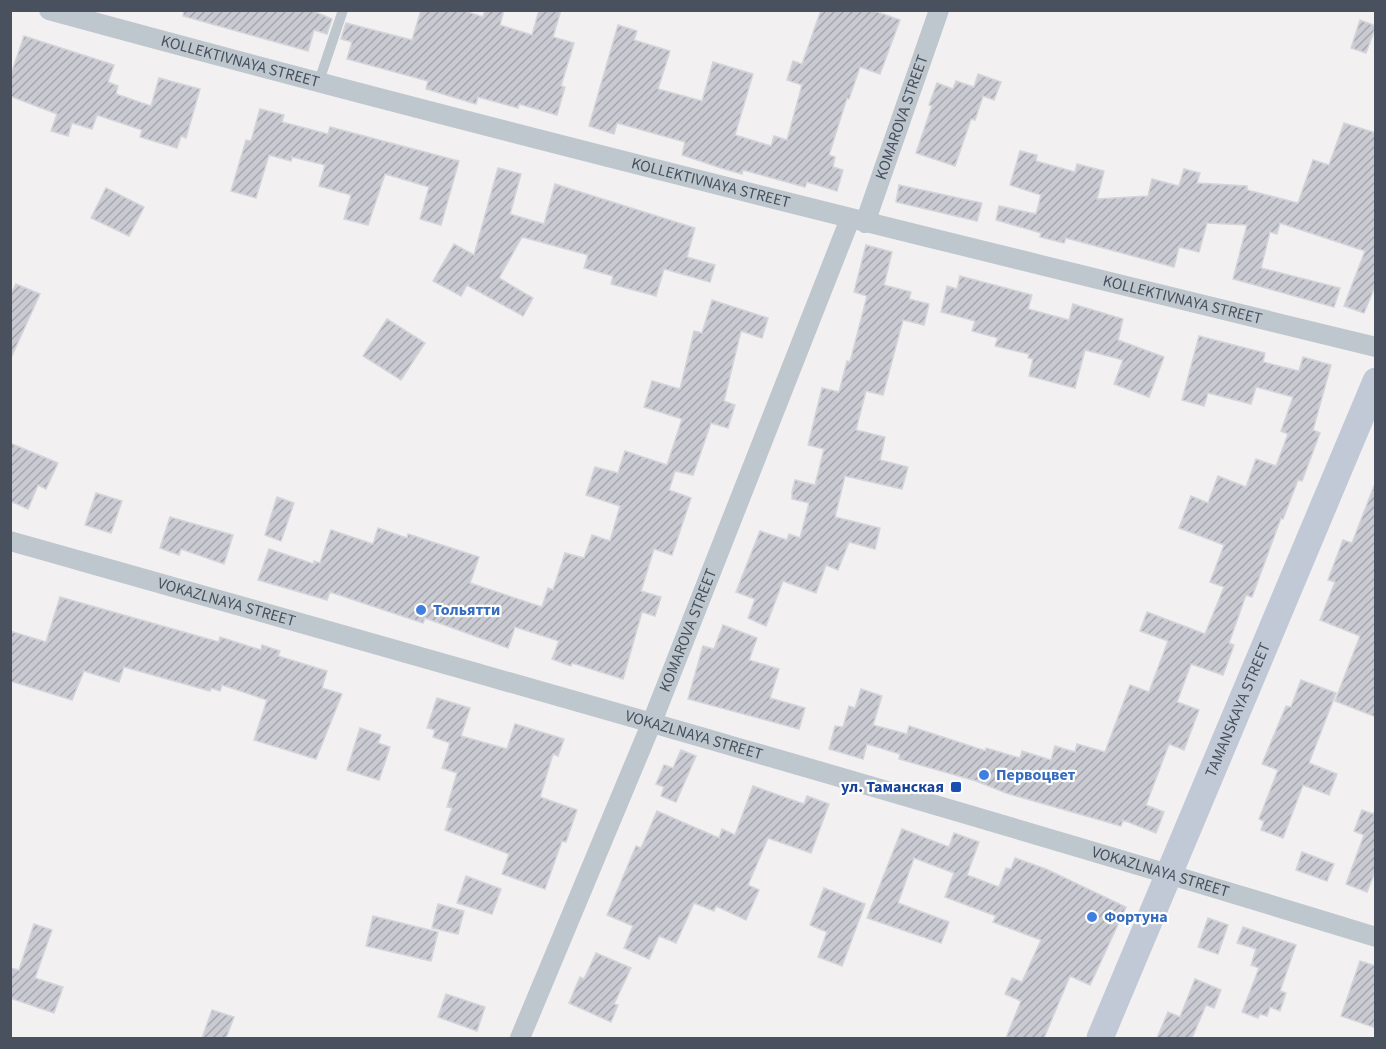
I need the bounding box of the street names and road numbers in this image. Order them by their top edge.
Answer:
street label: KOLLEKTIVNAYA STREET [159,30,322,93]
street label: KOMAROVA STREET [870,51,934,183]
street label: KOLLEKTIVNAYA STREET [629,152,793,214]
street label: KOLLEKTIVNAYA STREET [1101,270,1265,330]
street label: KOMAROVA STREET [654,565,722,695]
street label: VOKAZLNAYA STREET [155,572,298,632]
street label: TAMANSKAYA STREET [1200,639,1276,781]
street label: VOKAZLNAYA STREET [623,705,766,766]
street label: VOKAZLNAYA STREET [1089,841,1232,903]

